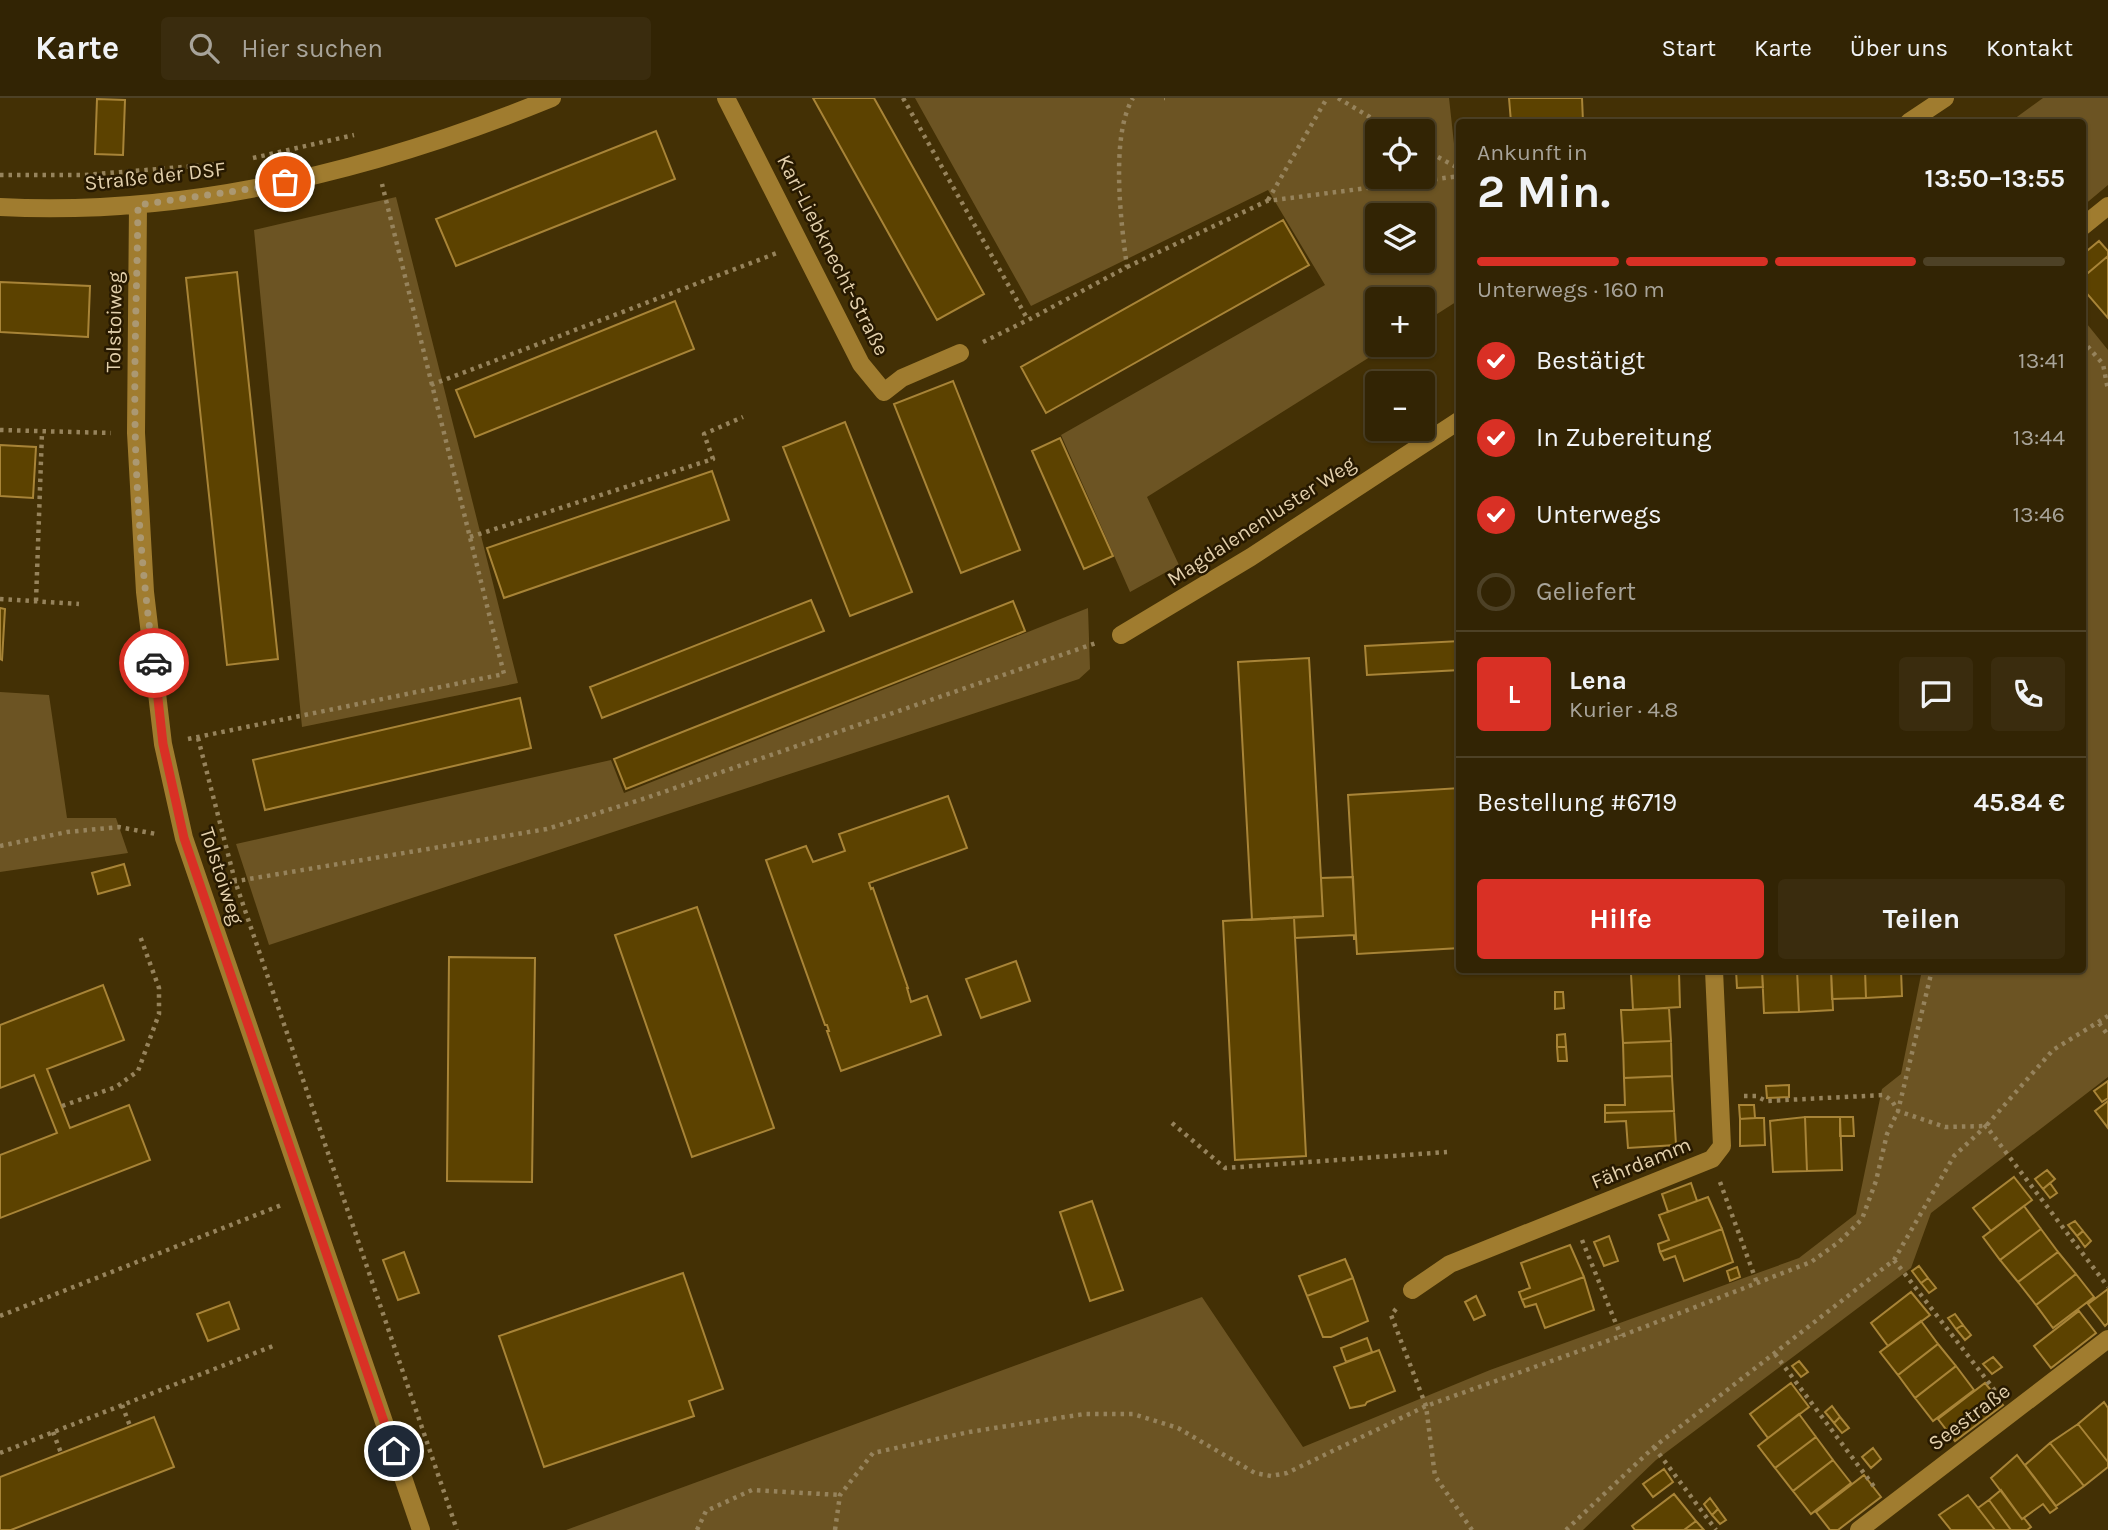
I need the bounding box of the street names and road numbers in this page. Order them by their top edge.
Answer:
street label: Karl-Liebknecht-Straße [772,151,894,359]
street label: Straße der DSF [83,157,227,195]
street label: Tolstoiweg [101,271,127,373]
street label: Magdalenenluster Weg [1162,451,1360,591]
street label: Tolstoiweg [195,824,249,928]
street label: Fährdamm [1588,1132,1694,1194]
street label: Seestraße [1923,1379,2015,1455]

